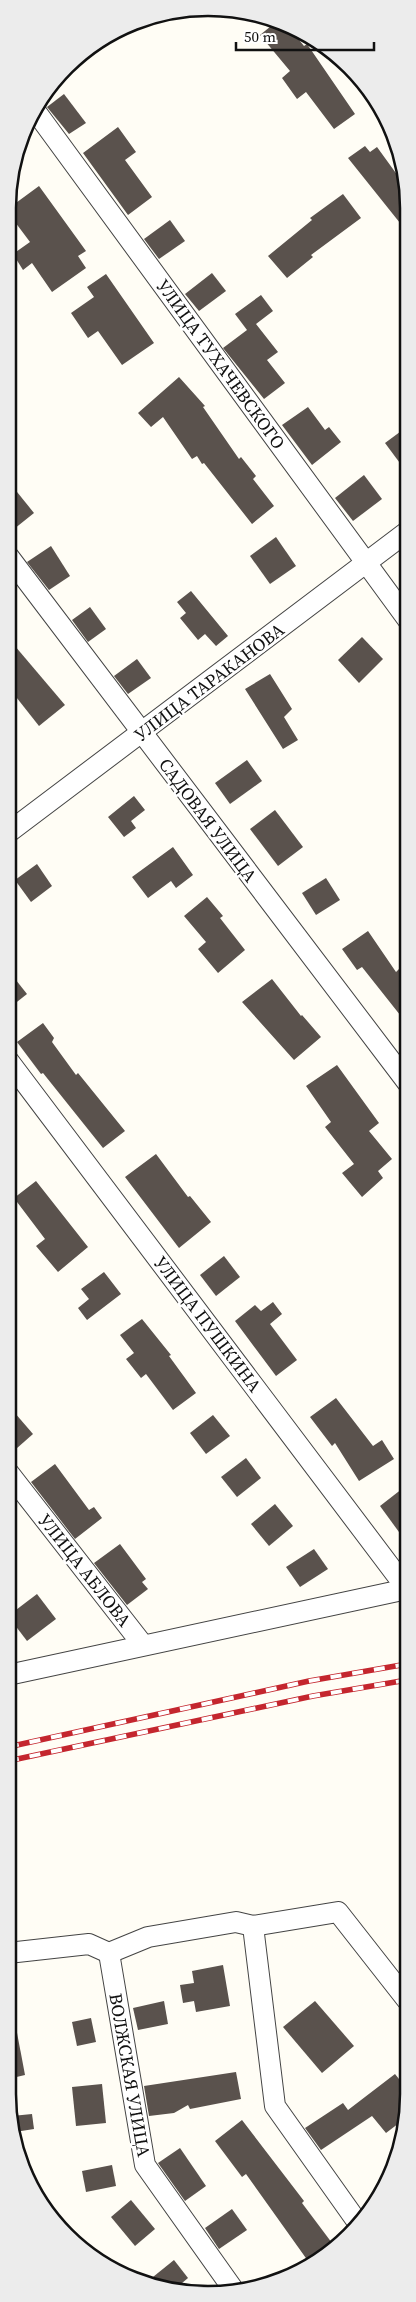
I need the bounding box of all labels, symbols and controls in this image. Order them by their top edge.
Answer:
scale bar [236,20,374,52]
text: 50 m [244,26,276,47]
street label: УЛИЦА ТУХАЧЕВСКОГО [151,274,291,454]
street label: УЛИЦА ТАРАКАНОВА [129,617,289,747]
street label: САДОВАЯ УЛИЦА [153,753,263,887]
street label: УЛИЦА ПУШКИНА [149,1251,267,1397]
street label: УЛИЦА АБЛОВА [33,1508,137,1632]
street label: ВОЛЖСКАЯ УЛИЦА [103,1991,157,2159]

